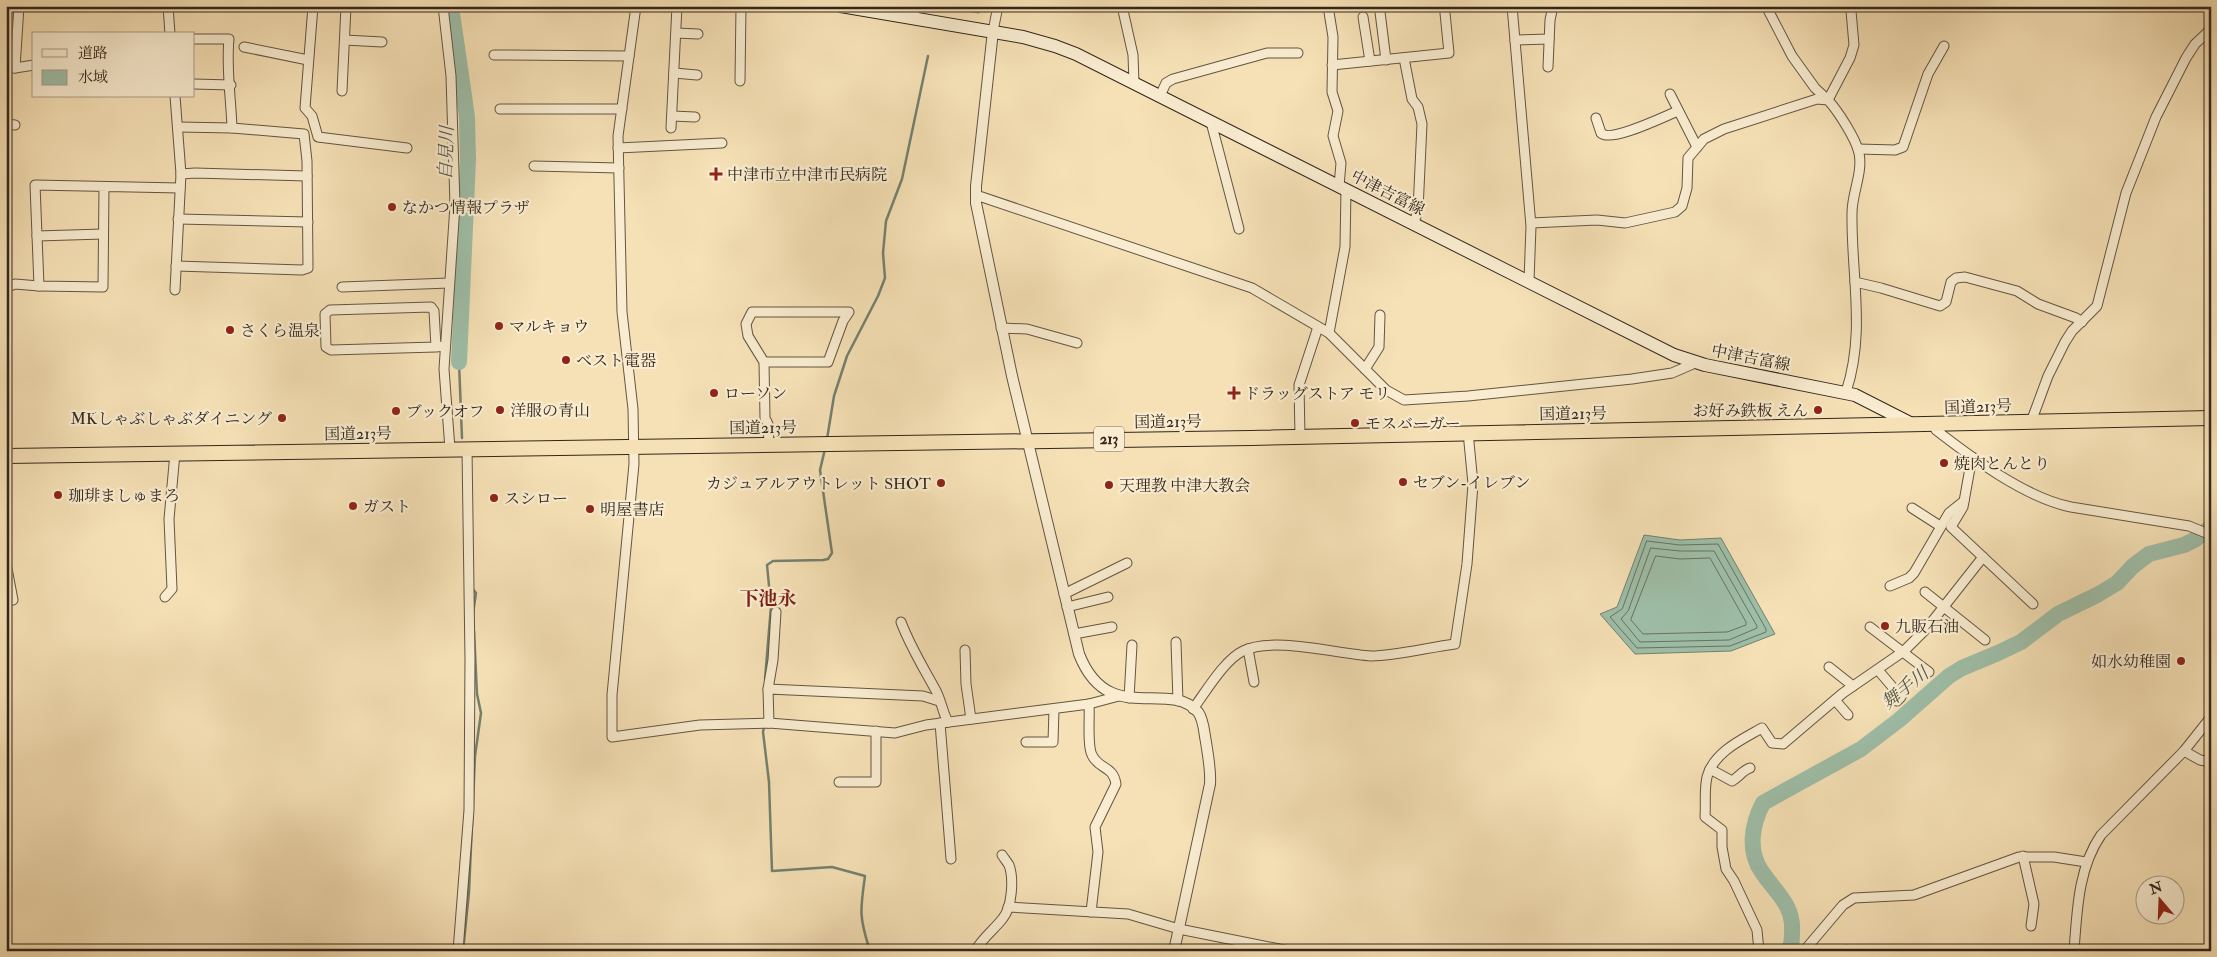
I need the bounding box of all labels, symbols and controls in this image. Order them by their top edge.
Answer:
legend [32,32,195,98]
text: 道路 [78,44,108,63]
text: 水域 [78,68,108,87]
water label: 自見川 [434,124,459,180]
place label: 中津市立中津市民病院 [727,165,887,185]
street label: 中津吉富線 [1347,166,1428,220]
marker: 中津市立中津市民病院 [709,167,723,181]
place label: なかつ情報プラザ [402,198,530,218]
marker: なかつ情報プラザ [386,201,398,213]
place label: マルキョウ [509,317,589,337]
marker: マルキョウ [493,320,505,332]
place label: さくら温泉 [240,321,320,341]
marker: さくら温泉 [224,324,236,336]
street label: 中津吉富線 [1710,341,1792,375]
place label: ベスト電器 [576,351,656,371]
marker: ベスト電器 [560,354,572,366]
place label: ローソン [724,384,787,404]
place label: ドラッグストア モリ [1244,384,1390,404]
marker: ローソン [708,387,720,399]
marker: ドラッグストア モリ [1228,387,1240,399]
street label: 国道213号 [1944,396,2012,418]
place label: 洋服の青山 [510,401,590,421]
place label: お好み鉄板 えん [1693,401,1808,421]
place label: ブックオフ [406,402,484,422]
street label: 国道213号 [1539,403,1607,425]
marker: 洋服の青山 [494,404,506,416]
marker: お好み鉄板 えん [1812,404,1824,416]
marker: ブックオフ [390,405,402,417]
place label: MKしゃぶしゃぶダイニング [71,409,272,429]
street label: 国道213号 [1134,411,1202,433]
marker: MKしゃぶしゃぶダイニング [276,412,288,424]
place label: モスバーガー [1365,414,1461,434]
street label: 国道213号 [729,417,797,439]
marker: モスバーガー [1349,417,1361,429]
street label: 国道213号 [324,423,392,445]
road number: 213 [1094,426,1124,452]
place label: 焼肉とんとり [1954,454,2050,474]
marker: 焼肉とんとり [1938,457,1950,469]
place label: セブン-イレブン [1413,473,1531,493]
place label: カジュアルアウトレット SHOT [706,474,931,494]
place label: 天理教 中津大教会 [1119,476,1250,496]
marker: セブン-イレブン [1397,476,1409,488]
marker: カジュアルアウトレット SHOT [935,477,947,489]
marker: 天理教 中津大教会 [1103,479,1115,491]
place label: 珈琲ましゅまろ [68,486,180,506]
marker: 珈琲ましゅまろ [52,489,64,501]
place label: スシロー [504,489,568,509]
marker: スシロー [488,492,500,504]
place label: ガスト [363,497,411,517]
marker: ガスト [347,500,359,512]
place label: 明屋書店 [600,500,664,520]
marker: 明屋書店 [584,503,596,515]
district label: 下池永 [739,587,797,611]
place label: 九販石油 [1895,617,1959,637]
marker: 九販石油 [1879,620,1891,632]
place label: 如水幼稚園 [2091,652,2171,672]
marker: 如水幼稚園 [2175,655,2187,667]
water label: 舞手川 [1877,661,1935,714]
north arrow [2134,874,2184,924]
text: N [2146,878,2165,899]

